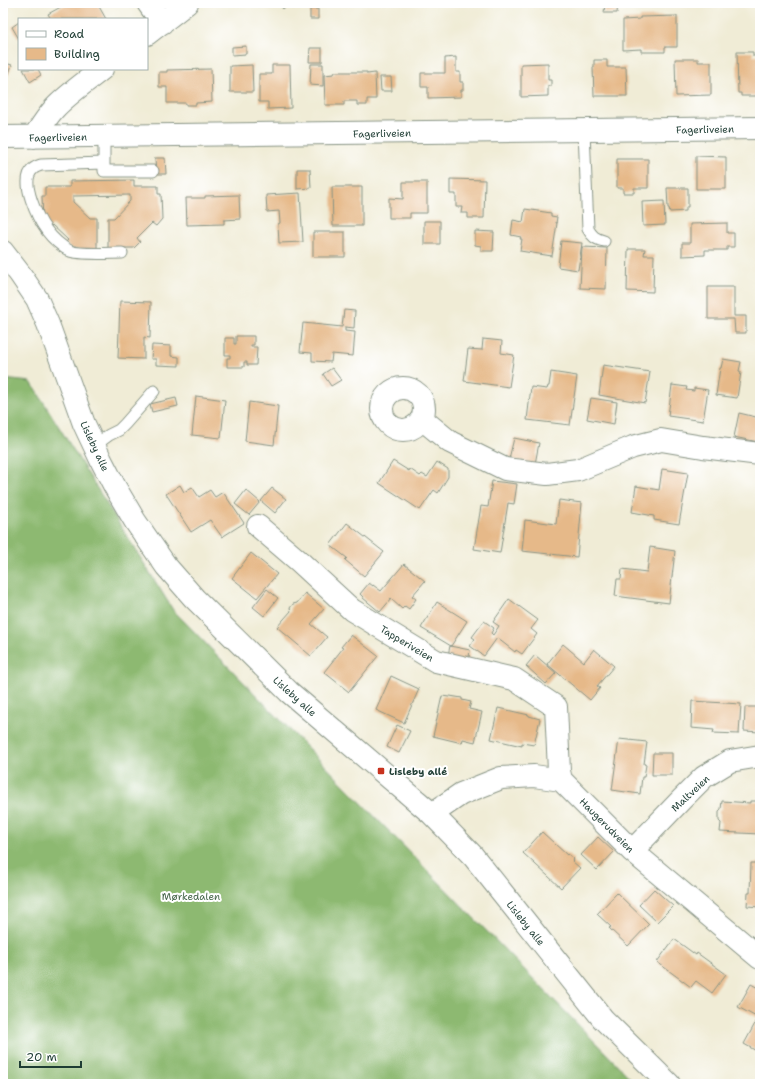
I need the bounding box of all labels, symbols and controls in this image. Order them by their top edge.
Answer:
legend [18,18,148,70]
text: Road [54,26,85,42]
text: Building [54,46,100,62]
street label: Fagerliveien [676,122,734,137]
street label: Fagerliveien [353,126,411,141]
street label: Fagerliveien [29,130,87,145]
street label: Lisleby alle [77,419,112,474]
street label: Tapperiveien [378,622,436,664]
street label: Lisleby alle [270,673,319,719]
place label: Lisleby allé [389,765,447,778]
marker: Lisleby allé [376,766,386,776]
street label: Maltveien [668,772,712,815]
street label: Haugerudveien [577,795,637,855]
park label: Mørkedalen [162,890,220,903]
street label: Lisleby alle [504,898,548,949]
scale bar [20,1043,81,1069]
text: 20 m [26,1049,57,1065]

